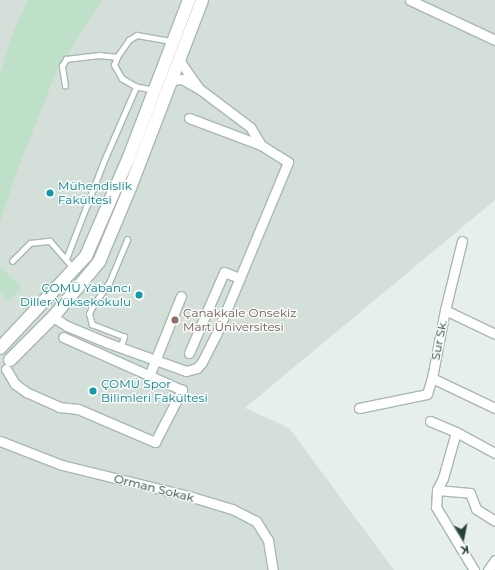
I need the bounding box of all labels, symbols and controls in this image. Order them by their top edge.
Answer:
place label: Mühendislik Fakültesi [58,179,132,207]
marker: Mühendislik Fakültesi [45,188,55,198]
place label: ÇOMÜ Yabancı Diller Yüksekokulu [20,281,131,309]
marker: ÇOMÜ Yabancı Diller Yüksekokulu [134,290,144,300]
place label: Çanakkale Onsekiz Mart Üniversitesi [183,306,296,334]
marker: Çanakkale Onsekiz Mart Üniversitesi [170,315,180,325]
street label: Sur Sk. [428,319,450,361]
place label: ÇOMÜ Spor Bilimleri Fakültesi [101,377,208,405]
marker: ÇOMÜ Spor Bilimleri Fakültesi [88,386,98,396]
street label: Orman Sokak [112,471,196,505]
north arrow [443,518,483,558]
text: K [460,542,470,557]

